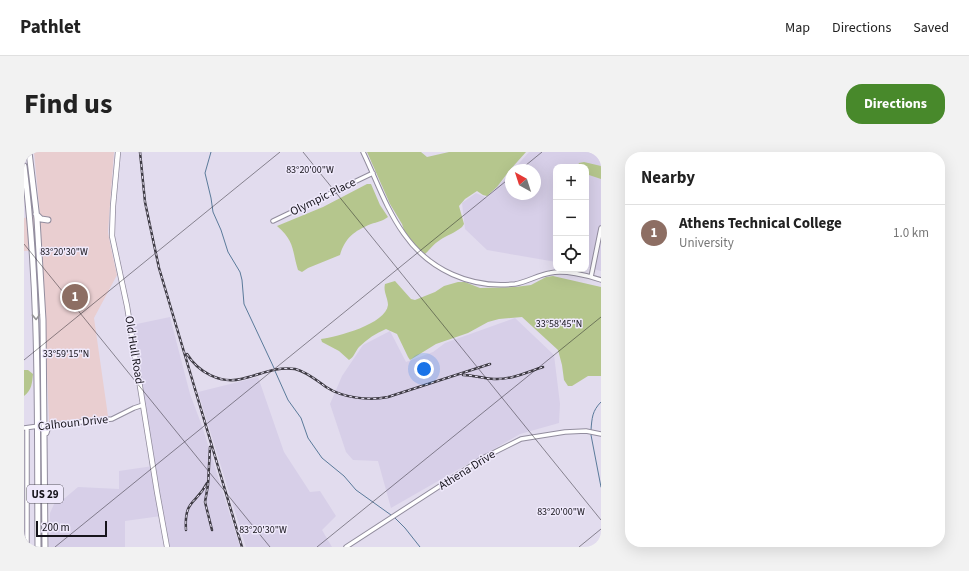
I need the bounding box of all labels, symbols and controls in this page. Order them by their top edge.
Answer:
text: Pathlet [20,14,81,41]
text: Map [785,18,810,38]
text: Directions [832,18,891,38]
text: Saved [913,18,949,38]
text: Find us [24,84,112,124]
button: Directions [846,84,945,124]
text: 83°20'00"W [286,163,334,177]
north arrow [505,164,541,200]
map controls [553,164,589,272]
button: + [553,164,589,200]
text: Nearby [641,166,695,190]
street label: Olympic Place [287,174,359,220]
button: − [553,200,589,236]
text: Athens Technical College [679,213,842,234]
text: 1 [651,224,657,242]
text: 1.0 km [893,224,929,242]
text: University [679,234,734,252]
button: locate [553,236,589,272]
text: 83°20'30"W [40,245,88,259]
pin: 1 [62,282,88,312]
one-way arrow [31,314,40,320]
street label: Old Hull Road [120,315,148,385]
text: 33°58'45"N [536,317,582,331]
text: 33°59'15"N [43,347,89,361]
your location [414,359,434,379]
street label: Calhoun Drive [37,411,109,435]
street label: Athena Drive [435,446,499,494]
road number: US 29 [27,485,63,503]
text: 83°20'00"W [537,505,585,519]
scale bar [36,519,107,538]
text: 200 m [42,520,70,535]
text: 83°20'30"W [239,523,287,537]

